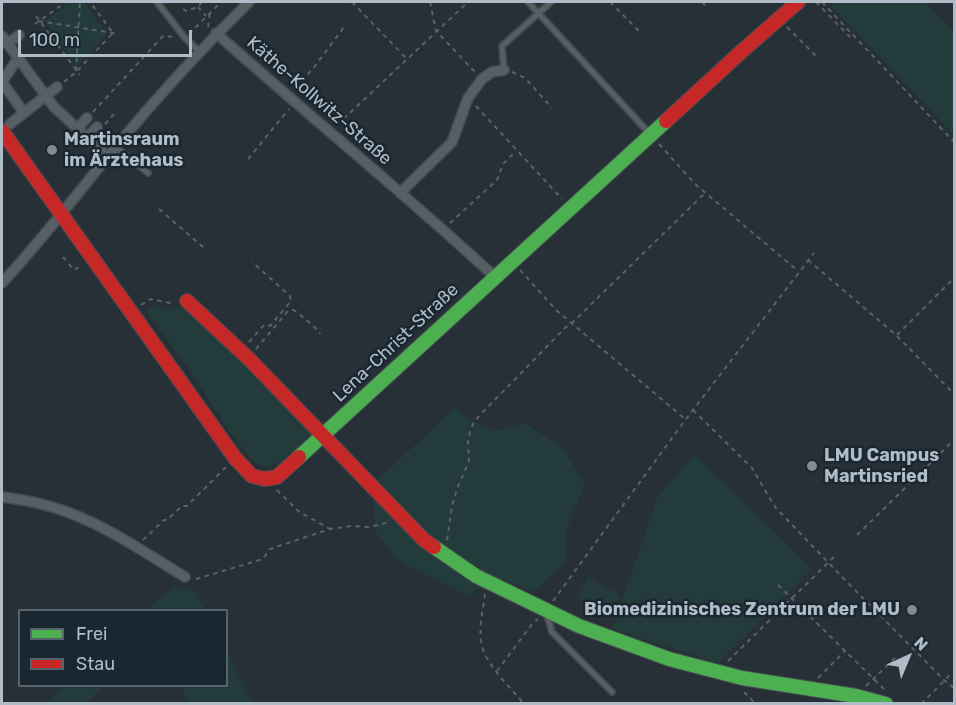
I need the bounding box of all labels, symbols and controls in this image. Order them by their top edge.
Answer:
scale bar [21,18,195,56]
text: 100 m [29,29,80,51]
street label: Käthe-Kollwitz-Straße [242,32,396,170]
place label: Martinsraum im Ärztehaus [64,129,183,172]
marker: Martinsraum im Ärztehaus [45,143,59,157]
street label: Lena-Christ-Straße [329,279,463,407]
place label: LMU Campus Martinsried [824,445,939,488]
marker: LMU Campus Martinsried [805,459,819,473]
place label: Biomedizinisches Zentrum der LMU [584,599,900,621]
marker: Biomedizinisches Zentrum der LMU [905,603,919,617]
legend [18,609,228,687]
text: Frei [76,623,107,645]
north arrow [878,627,938,687]
text: N [910,633,932,655]
text: Stau [76,653,115,675]

